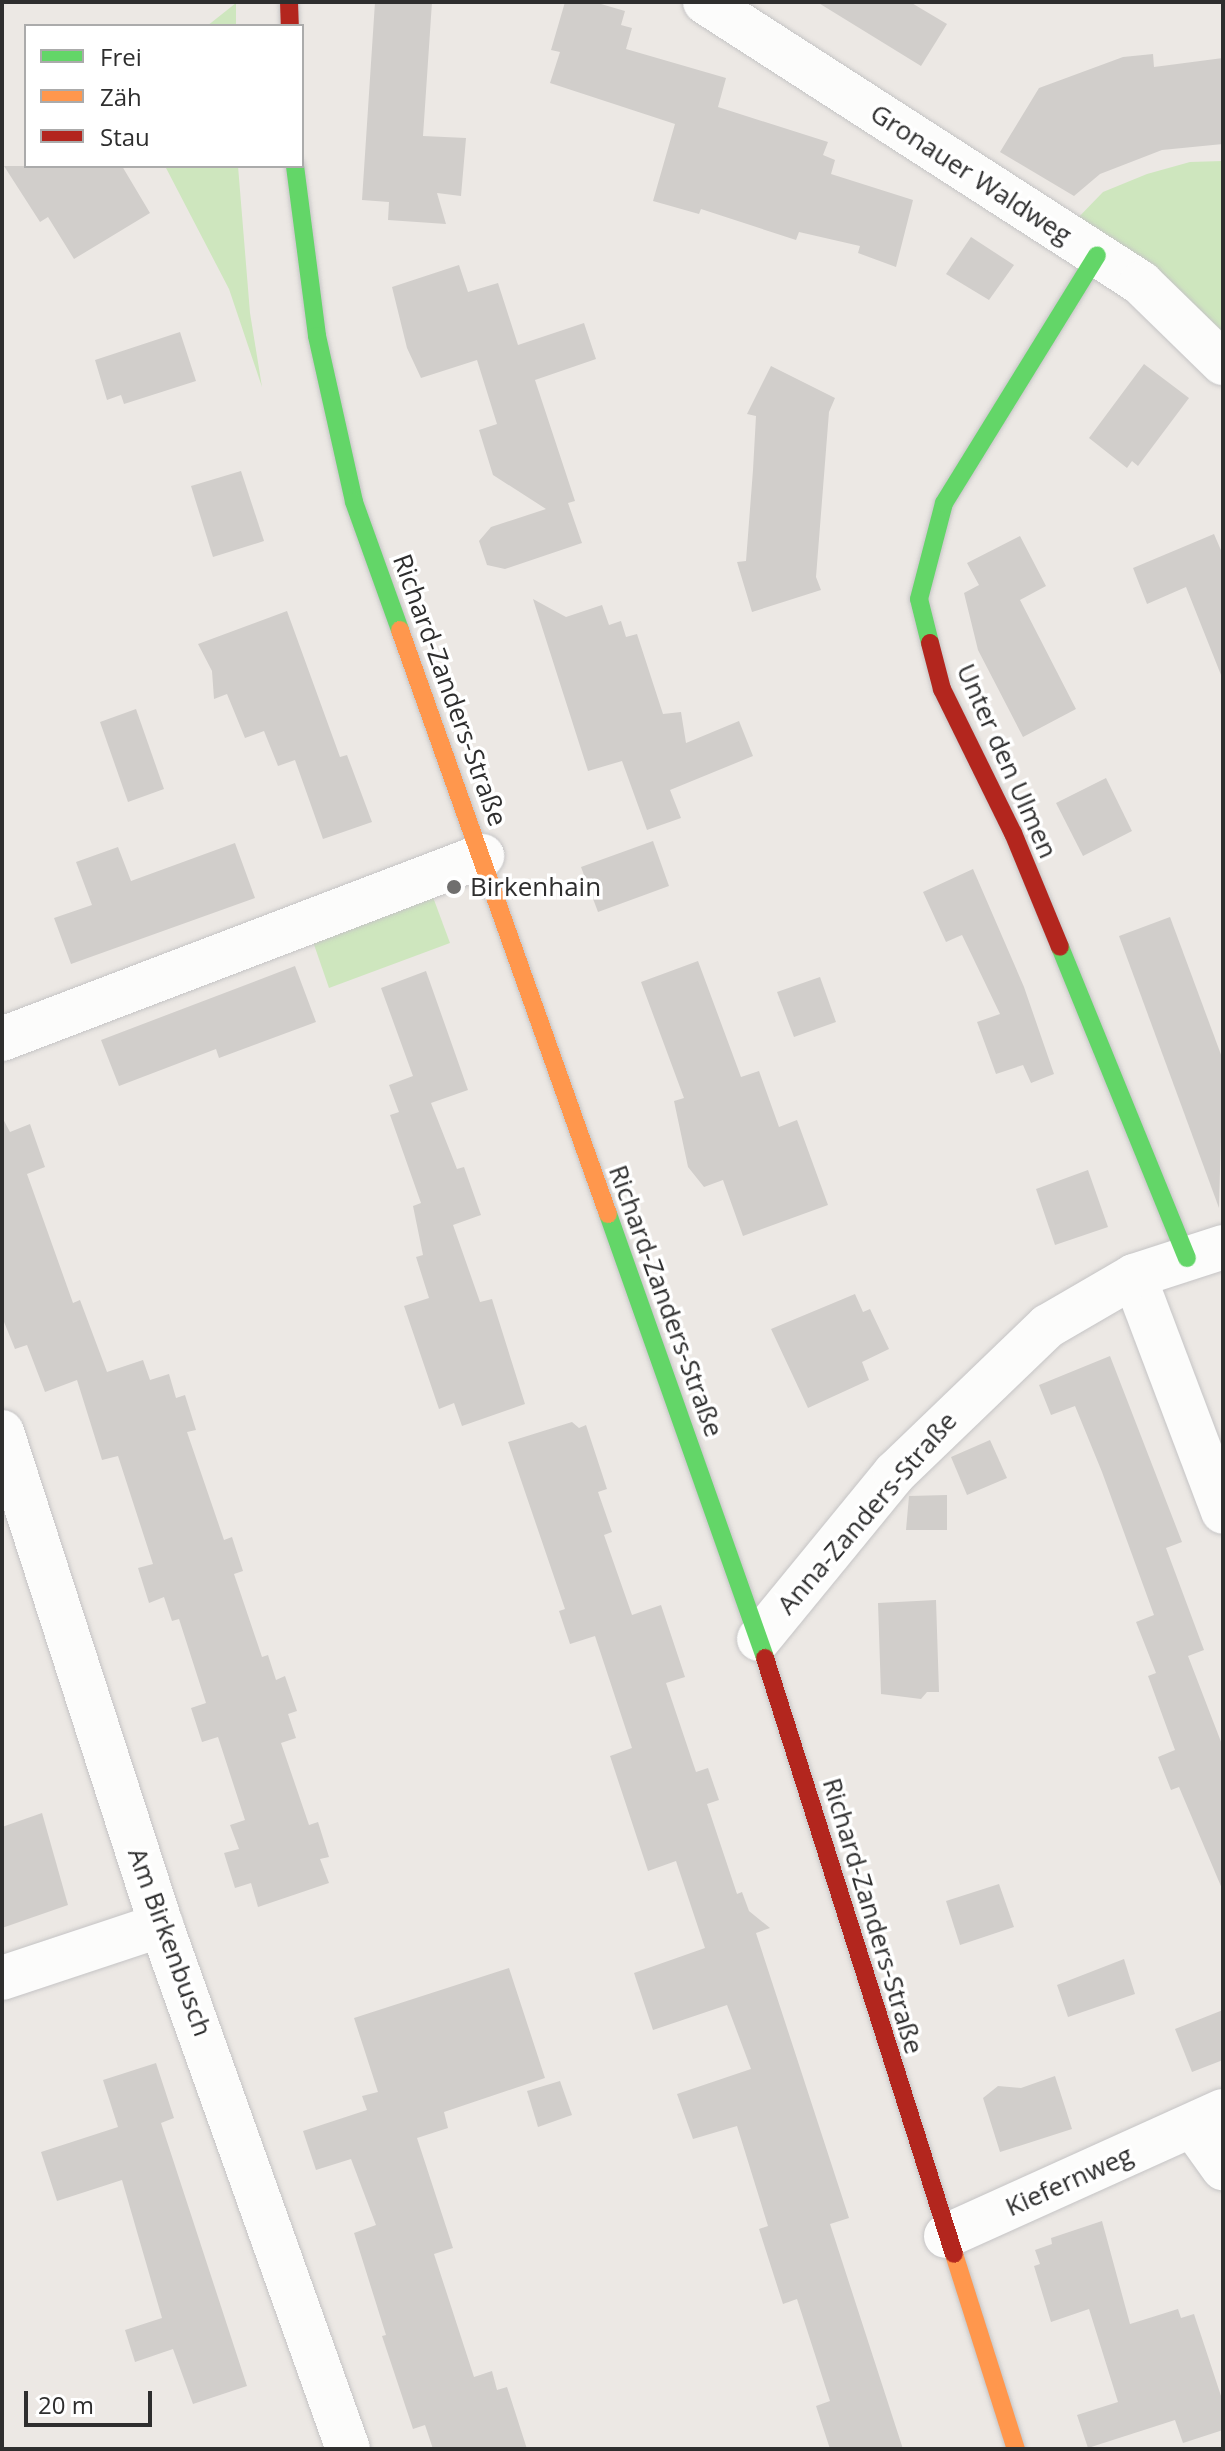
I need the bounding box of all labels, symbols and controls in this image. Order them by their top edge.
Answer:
legend [24,24,304,168]
text: Frei [100,40,142,73]
text: Zäh [100,80,142,113]
street label: Gronauer Waldweg [865,97,1077,251]
text: Stau [100,120,150,153]
street label: Richard-Zanders-Straße [386,550,514,830]
street label: Unter den Ulmen [950,659,1064,863]
place label: Birkenhain [470,871,601,903]
marker: Birkenhain [445,878,463,896]
street label: Richard-Zanders-Straße [602,1161,730,1441]
street label: Anna-Zanders-Straße [771,1406,963,1620]
street label: Richard-Zanders-Straße [816,1774,930,2058]
street label: Am Birkenbusch [121,1844,219,2040]
street label: Kiefernweg [1001,2139,1137,2223]
scale bar [28,2375,156,2425]
text: 20 m [38,2388,94,2421]

